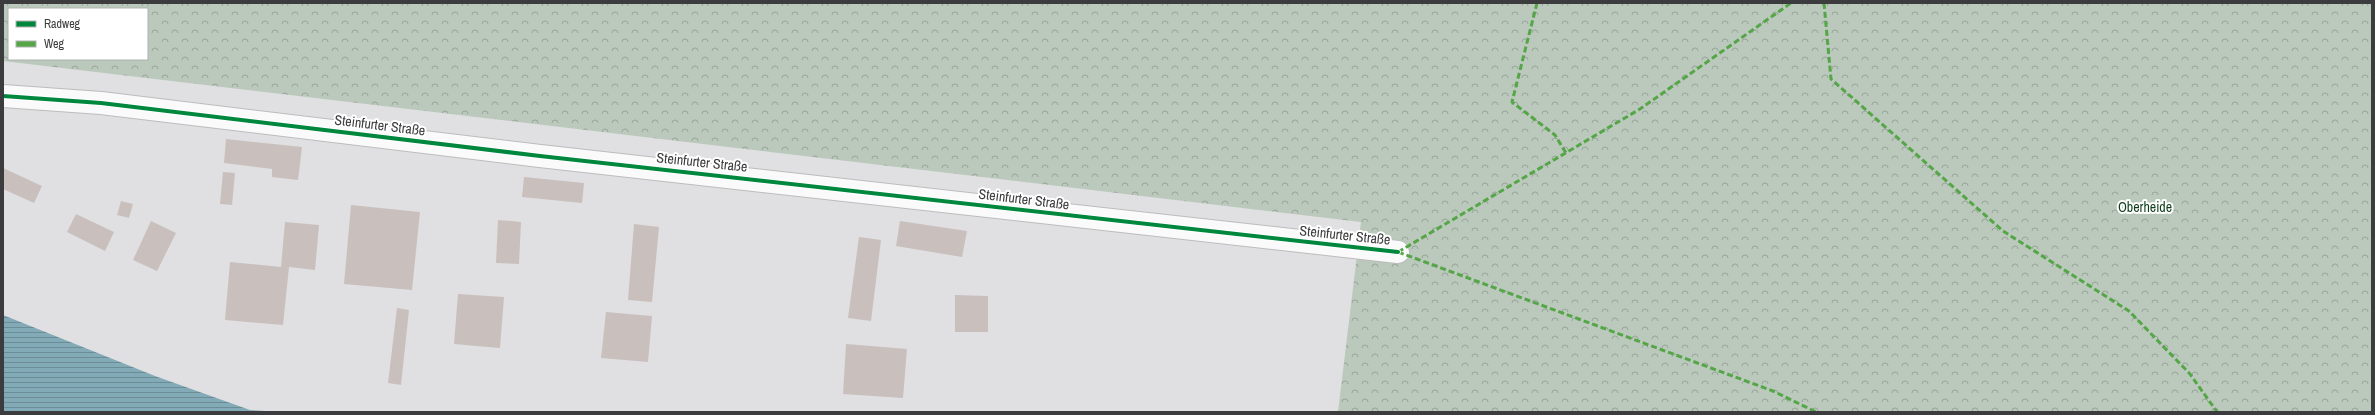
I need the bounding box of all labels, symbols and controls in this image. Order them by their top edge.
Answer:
legend [8,8,148,60]
text: Radweg [44,16,81,32]
text: Weg [44,36,65,52]
street label: Steinfurter Straße [334,111,426,139]
street label: Steinfurter Straße [656,148,748,176]
street label: Steinfurter Straße [978,185,1070,213]
park label: Oberheide [2118,198,2172,216]
street label: Steinfurter Straße [1299,221,1391,249]

